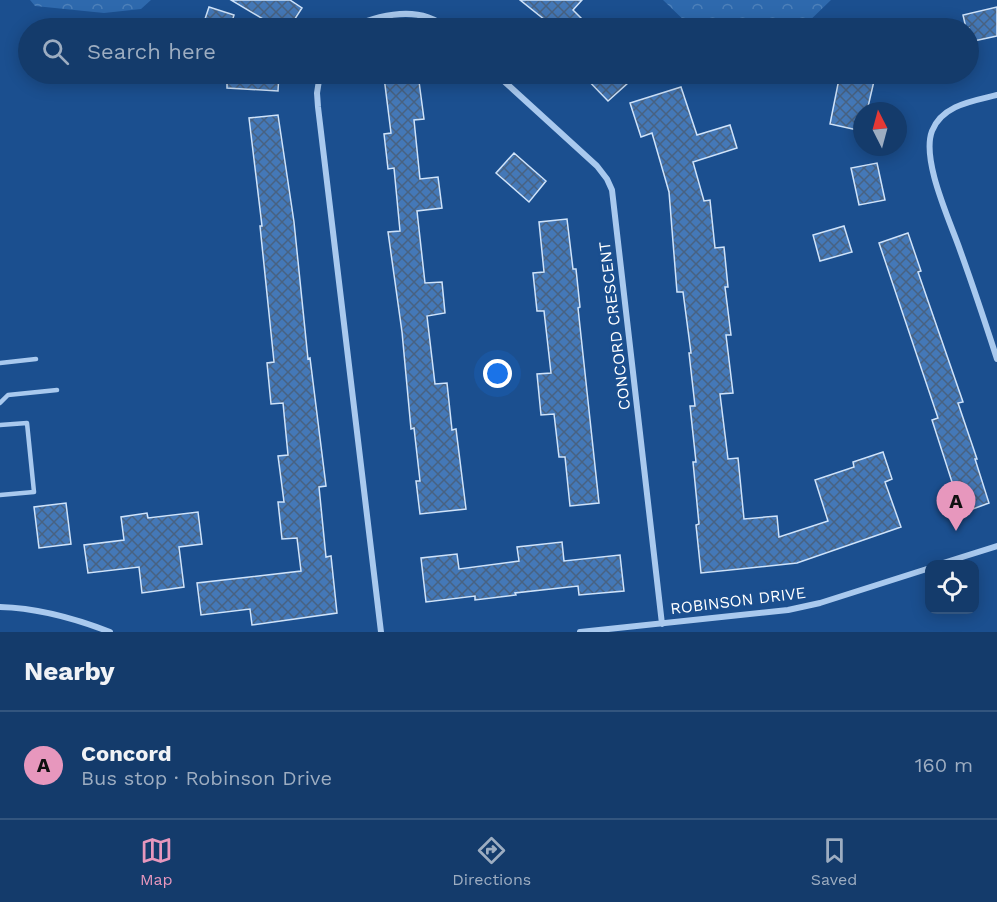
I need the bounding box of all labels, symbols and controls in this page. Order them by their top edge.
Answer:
search box [18,18,979,84]
icon: search [39,35,72,68]
text: Search here [87,39,216,64]
north arrow [853,102,907,156]
street label: CONCORD CRESCENT [595,240,634,411]
your location [483,359,512,388]
pin: A [936,482,976,531]
map controls [925,560,979,614]
button: locate [925,560,979,614]
street label: ROBINSON DRIVE [669,583,807,618]
text: Nearby [24,656,115,686]
text: Concord [81,741,172,766]
text: A [37,753,50,777]
text: 160 m [915,753,973,777]
text: Bus stop · Robinson Drive [81,766,332,790]
tab: Map [140,834,173,889]
tab: Directions [452,834,531,889]
tab: Saved [811,834,857,889]

